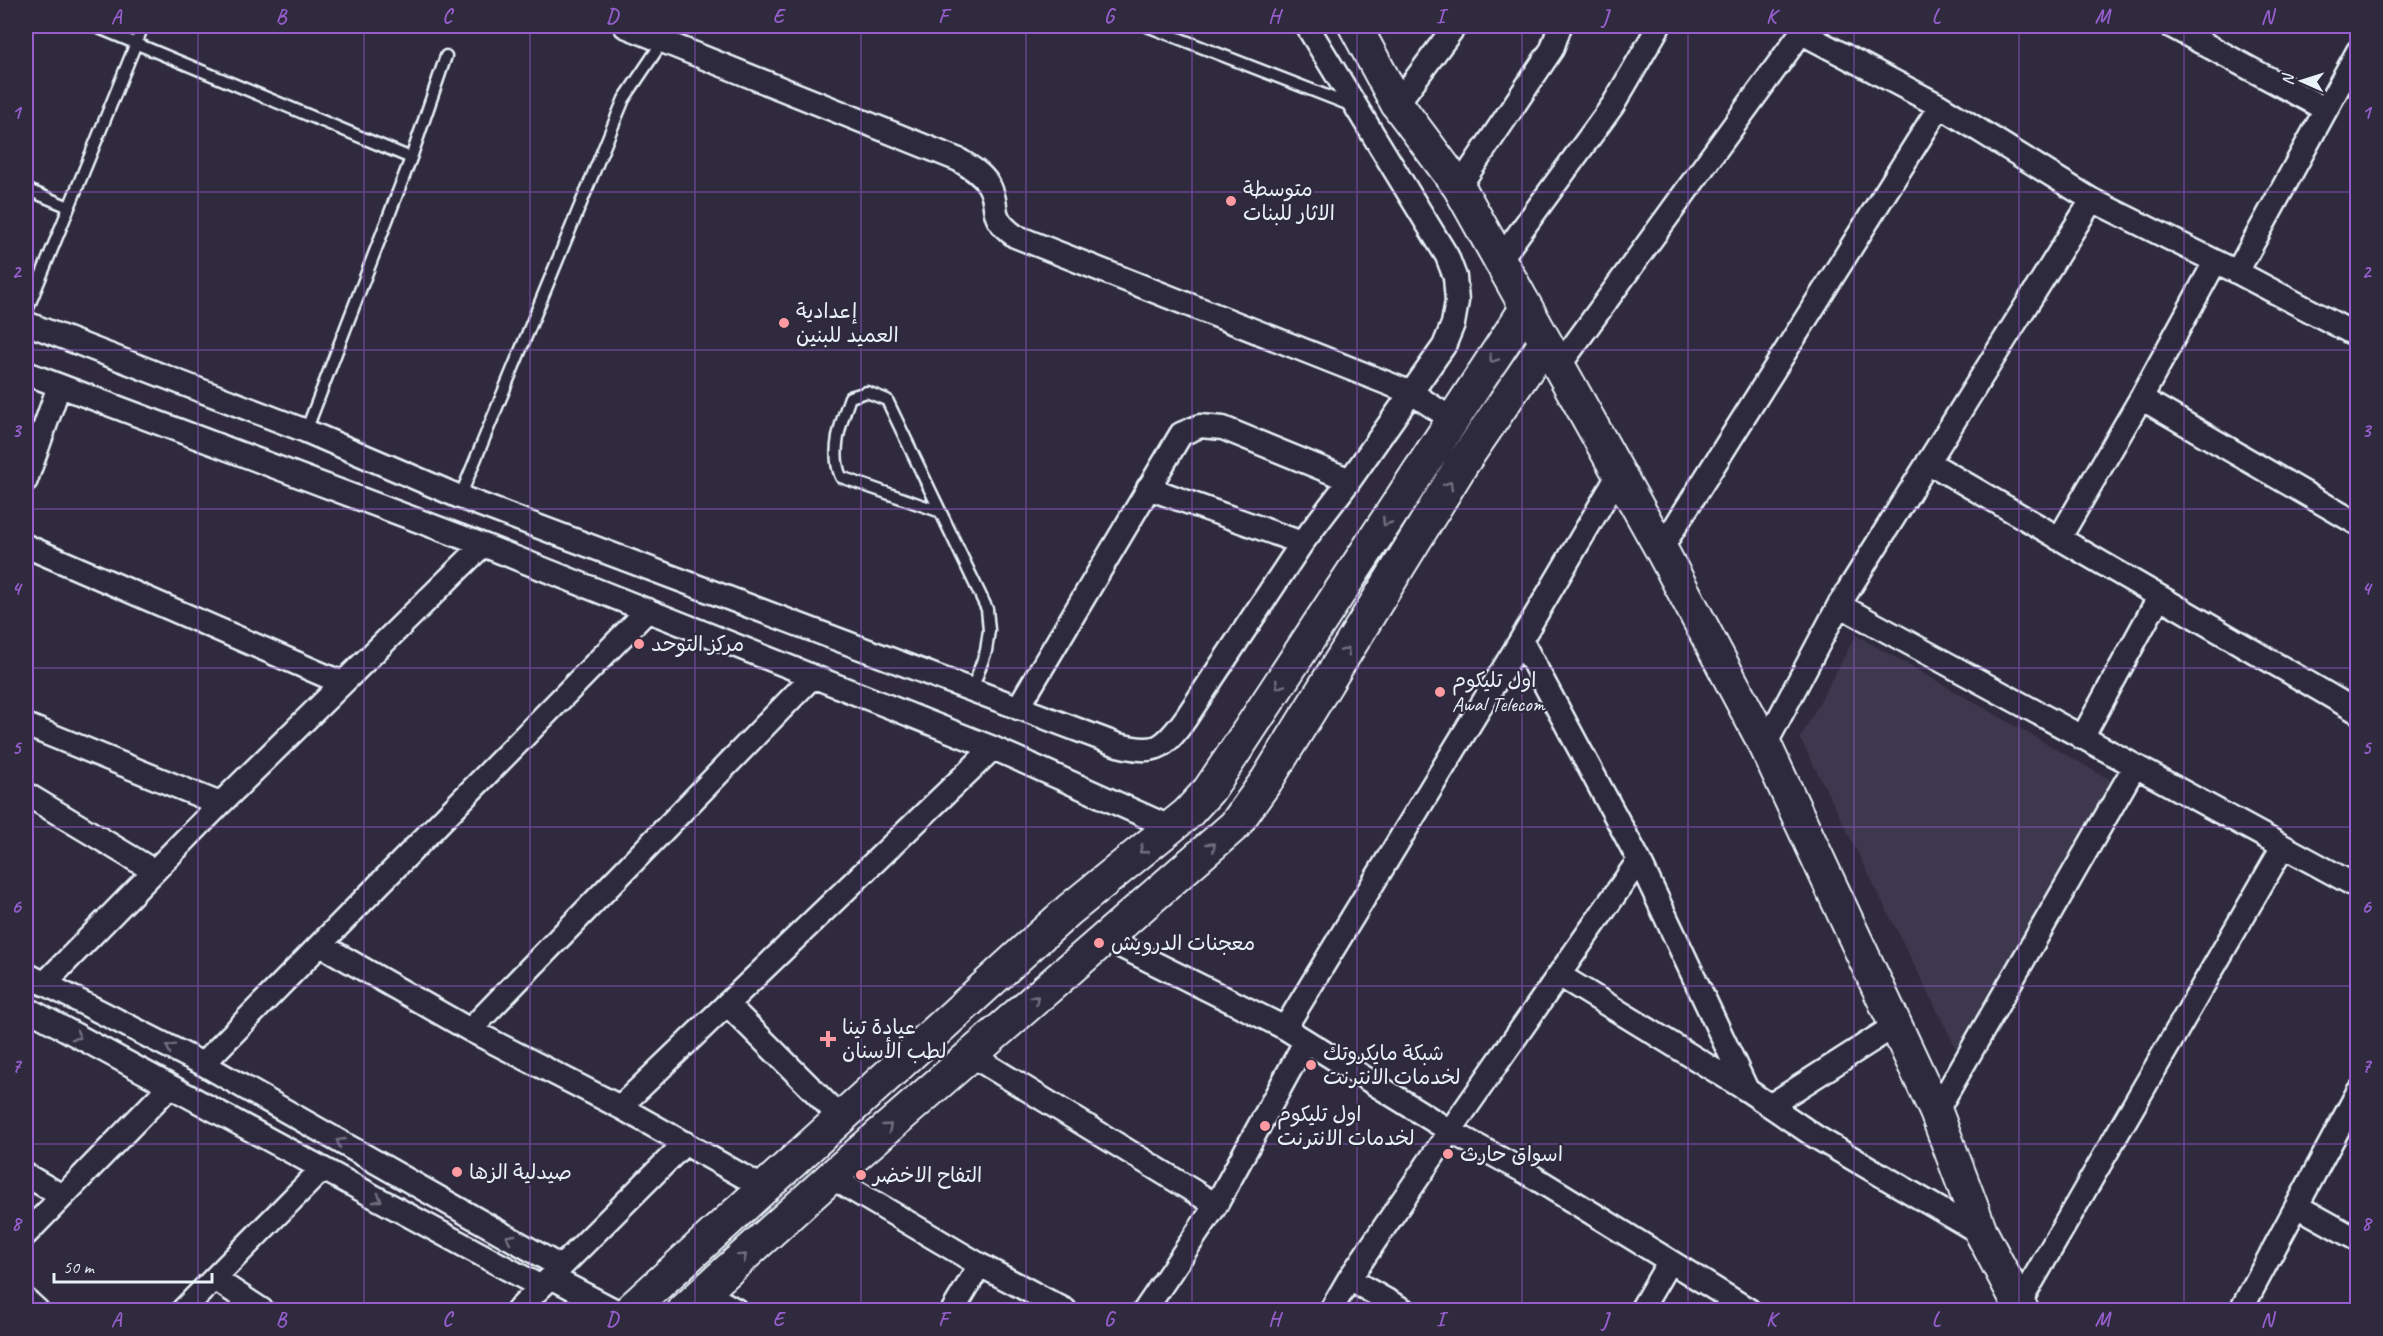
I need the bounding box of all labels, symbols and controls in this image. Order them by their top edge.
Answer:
text: A [111,4,123,29]
text: B [276,4,288,29]
text: C [442,4,454,29]
text: D [606,4,620,29]
text: E [773,4,787,29]
text: F [938,4,952,29]
text: G [1104,4,1117,29]
text: H [1268,4,1283,29]
text: I [1436,4,1449,29]
text: J [1600,4,1612,29]
text: K [1766,4,1780,29]
text: L [1932,4,1942,29]
text: M [2095,4,2112,29]
text: N [2261,4,2277,29]
north arrow [2272,51,2332,111]
text: N [2278,72,2298,86]
text: 1 [12,100,23,125]
text: 1 [2362,100,2373,125]
place label: متوسطة الاثار للبنات [1243,176,1335,226]
marker: متوسطة الاثار للبنات [1224,194,1238,208]
text: 2 [12,259,23,284]
text: 2 [2362,259,2373,284]
place label: إعدادية العميد للبنين [796,298,899,348]
marker: إعدادية العميد للبنين [777,316,791,330]
one-way arrow [1489,352,1500,363]
text: 3 [12,418,23,443]
text: 3 [2362,418,2373,443]
one-way arrow [1441,481,1453,491]
one-way arrow [1382,515,1393,526]
text: 4 [12,576,24,601]
text: 4 [2362,576,2374,601]
place label: مركز التوحد [651,631,744,657]
marker: مركز التوحد [632,637,646,651]
one-way arrow [1339,647,1351,657]
place label: اول تليكوم Awal Telecom [1452,667,1546,717]
one-way arrow [1275,678,1286,689]
marker: اول تليكوم Awal Telecom [1433,685,1447,699]
text: 5 [12,735,23,760]
text: 5 [2362,735,2373,760]
one-way arrow [1206,842,1216,853]
one-way arrow [1139,843,1150,854]
text: 6 [11,894,22,919]
text: 6 [2361,894,2372,919]
place label: معجنات الدرويش [1111,930,1255,957]
marker: معجنات الدرويش [1092,936,1106,950]
one-way arrow [1028,995,1039,1006]
place label: عيادة تينا لطب الأسنان [842,1014,947,1064]
one-way arrow [71,1029,81,1040]
marker: عيادة تينا لطب الأسنان [819,1030,837,1048]
place label: شبكة مايكروتك لخدمات الانترنت [1323,1040,1461,1090]
one-way arrow [165,1043,176,1055]
text: 7 [12,1053,23,1078]
text: 7 [2362,1053,2373,1078]
marker: شبكة مايكروتك لخدمات الانترنت [1304,1058,1318,1072]
place label: اول تليكوم لخدمات الانترنت [1277,1101,1415,1151]
marker: اول تليكوم لخدمات الانترنت [1258,1119,1272,1133]
one-way arrow [881,1124,892,1135]
one-way arrow [336,1138,346,1149]
place label: اسواق حارث [1460,1141,1563,1167]
marker: اسواق حارث [1441,1147,1455,1161]
place label: صيدلية الزها [469,1159,572,1185]
place label: التفاح الاخضر [871,1162,982,1189]
marker: صيدلية الزها [450,1165,464,1179]
marker: التفاح الاخضر [854,1168,868,1182]
one-way arrow [371,1192,382,1203]
text: 8 [12,1211,24,1236]
text: 8 [2362,1211,2374,1236]
one-way arrow [506,1234,516,1246]
scale bar [54,1246,212,1284]
one-way arrow [736,1253,747,1264]
text: 50 m [63,1256,96,1278]
text: A [111,1307,123,1332]
text: B [276,1307,288,1332]
text: C [442,1307,454,1332]
text: D [606,1307,620,1332]
text: E [773,1307,787,1332]
text: F [938,1307,952,1332]
text: G [1104,1307,1117,1332]
text: H [1268,1307,1283,1332]
text: I [1436,1307,1449,1332]
text: J [1600,1307,1612,1332]
text: K [1766,1307,1780,1332]
text: L [1932,1307,1942,1332]
text: M [2095,1307,2112,1332]
text: N [2261,1307,2277,1332]

